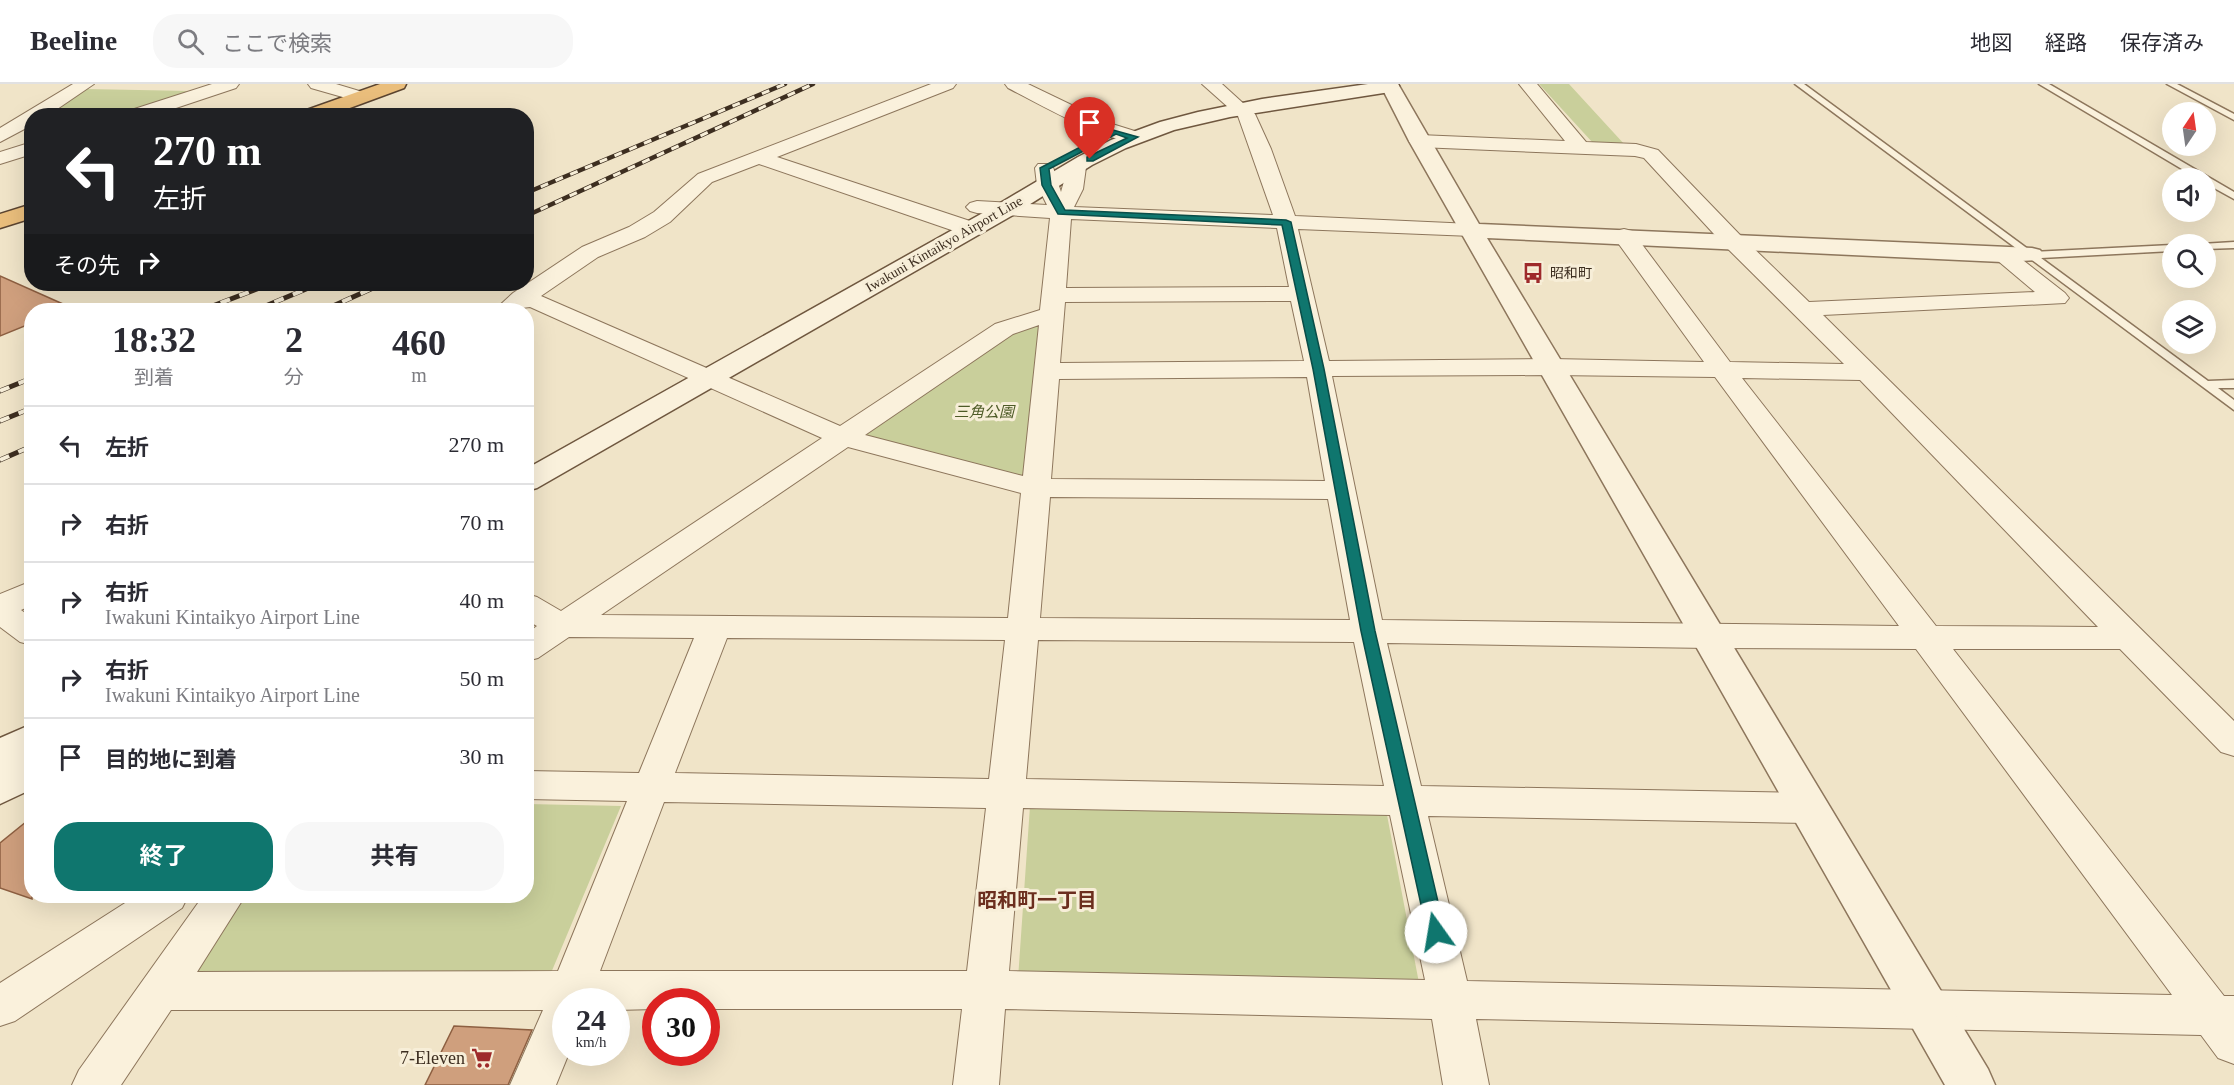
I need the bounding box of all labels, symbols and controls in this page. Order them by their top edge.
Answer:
search box [153,14,573,68]
text: Beeline [30,25,117,56]
icon: search [174,25,207,58]
text: ここで検索 [222,31,332,56]
text: 地図 [1970,31,2012,55]
text: 経路 [2045,31,2087,55]
text: 保存済み [2120,31,2204,55]
pin [1064,97,1115,159]
north arrow [2162,102,2216,156]
map controls [2162,102,2216,354]
icon: arrive [1073,106,1106,139]
text: 270 m [153,128,262,174]
icon: left [54,132,132,210]
button: sound [2162,168,2216,222]
text: 左折 [153,184,207,214]
street label: Iwakuni Kintaikyo Airport Line [863,193,1025,295]
button: search [2162,234,2216,288]
icon: right [132,246,165,279]
text: その先 [54,253,120,278]
bus stop icon: 昭和町 [1521,261,1545,285]
place label: 昭和町 [1550,266,1592,281]
button: layers [2162,300,2216,354]
text: 18:32 [112,320,196,360]
text: 2 [285,320,303,360]
text: 460 [392,323,446,363]
text: m [411,364,427,386]
text: 到着 [134,366,174,388]
text: 分 [284,366,304,388]
park label: 三角公園 [954,404,1016,420]
icon: left [54,429,87,462]
text: 270 m [448,432,504,457]
text: 左折 [105,435,149,460]
icon: right [54,507,87,540]
text: 70 m [459,510,504,535]
text: 右折 [105,513,149,538]
text: 右折 [105,580,149,605]
icon: right [54,585,87,618]
text: 40 m [459,588,504,613]
text: Iwakuni Kintaikyo Airport Line [105,606,360,628]
text: 右折 [105,658,149,683]
icon: right [54,663,87,696]
text: 50 m [459,666,504,691]
text: Iwakuni Kintaikyo Airport Line [105,684,360,706]
icon: arrive [54,741,87,774]
text: 30 m [459,744,504,769]
text: 目的地に到着 [105,747,237,772]
button: 終了 [54,822,273,891]
button: 共有 [285,822,504,891]
district label: 昭和町一丁目 [977,889,1097,911]
position arrow [1404,900,1468,964]
speed limit sign: 30 [642,988,720,1066]
text: 24 [576,1003,606,1036]
text: km/h [576,1034,606,1050]
supermarket icon: 7-Eleven [470,1046,494,1070]
place label: 7-Eleven [400,1048,465,1068]

